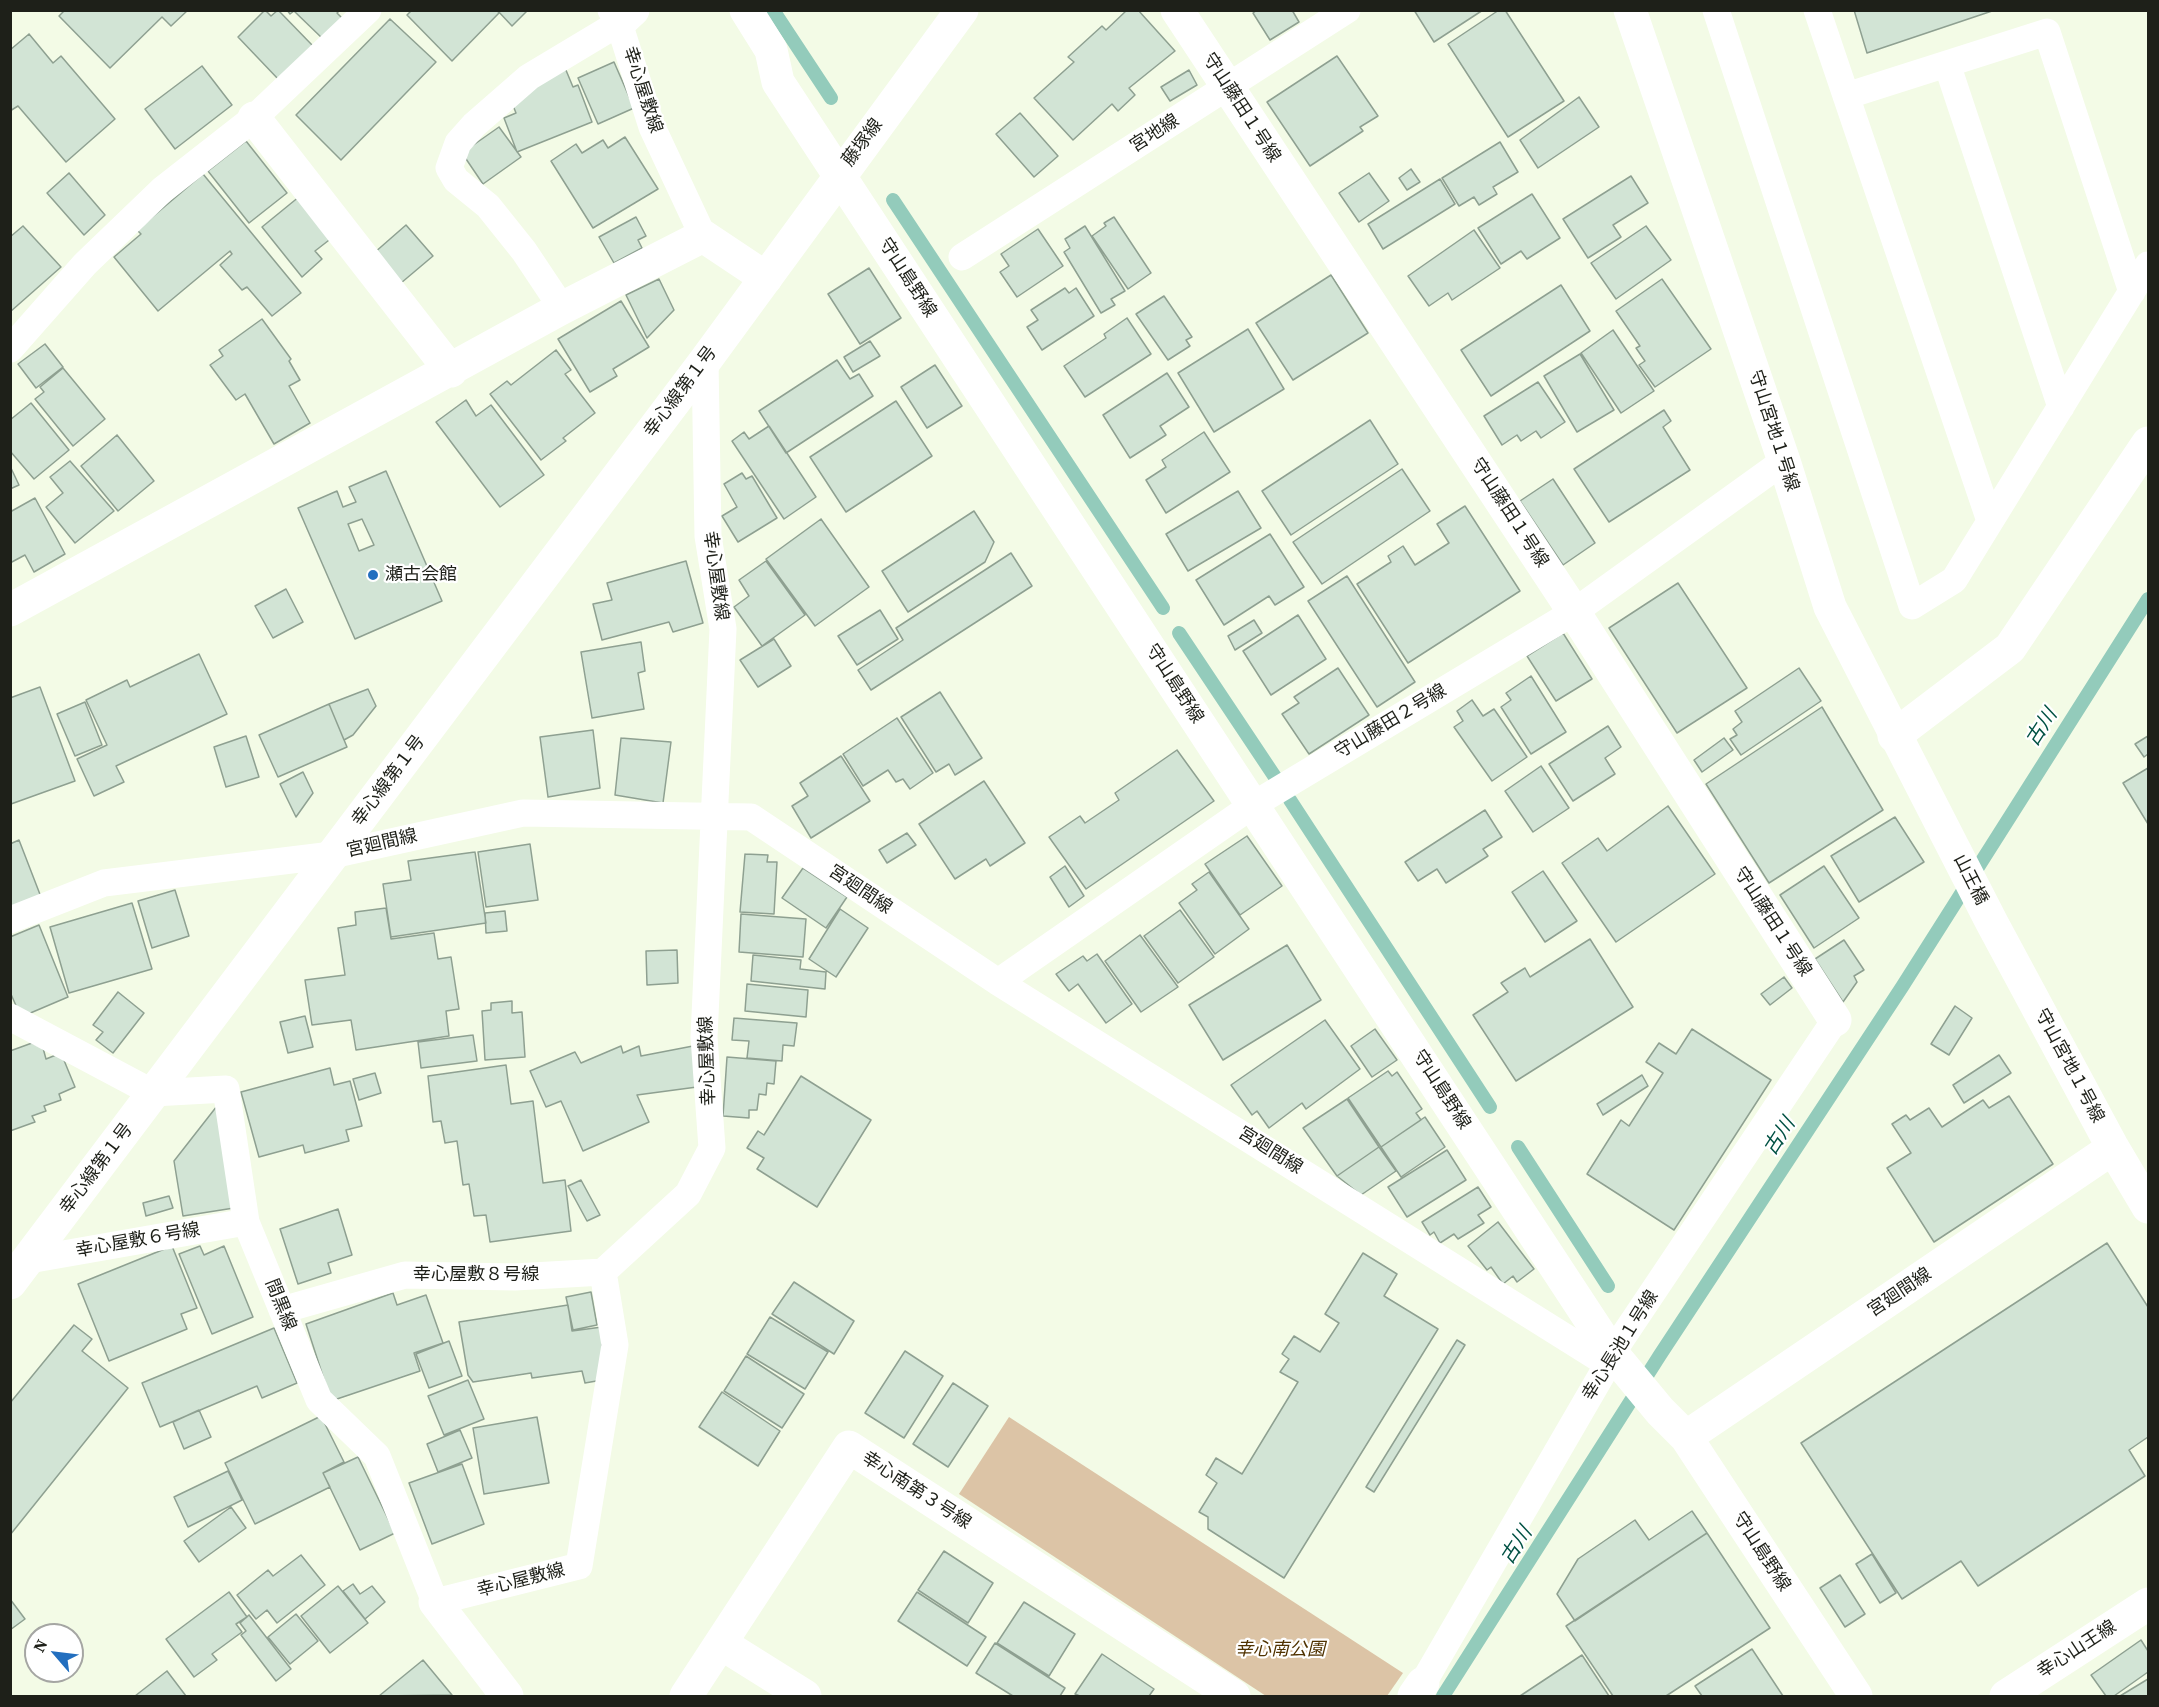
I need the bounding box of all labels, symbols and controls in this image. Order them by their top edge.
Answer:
street label: 幸心屋敷線 [618,44,666,136]
street label: 守山藤田１号線 [1198,49,1284,167]
street label: 宮地線 [1126,110,1184,158]
street label: 藤塚線 [838,115,888,171]
street label: 守山島野線 [873,234,941,322]
street label: 幸心線第１号 [640,342,722,442]
street label: 守山宮地１号線 [1743,368,1803,494]
street label: 守山藤田１号線 [1466,454,1552,572]
street label: 幸心屋敷線 [698,530,732,622]
place label: 瀬古会館 [385,564,457,586]
marker: 瀬古会館 [366,568,380,582]
street label: 守山島野線 [1140,640,1208,728]
street label: 守山藤田２号線 [1331,680,1451,764]
water label: 古川 [2021,705,2063,751]
street label: 幸心線第１号 [348,731,430,831]
street label: 宮廻間線 [344,825,420,863]
street label: 山王橋 [1948,851,1992,909]
street label: 宮廻間線 [824,861,896,919]
street label: 守山藤田１号線 [1729,863,1815,981]
street label: 守山宮地１号線 [2030,1005,2108,1127]
street label: 幸心屋敷線 [696,1016,720,1106]
street label: 守山島野線 [1407,1046,1475,1134]
water label: 古川 [1759,1114,1801,1160]
street label: 幸心線第１号 [56,1119,138,1219]
street label: 宮廻間線 [1234,1123,1306,1179]
street label: 幸心屋敷６号線 [74,1219,202,1263]
street label: 幸心屋敷８号線 [413,1264,539,1286]
street label: 宮廻間線 [1864,1264,1936,1322]
street label: 間黒線 [260,1276,300,1334]
street label: 幸心長池１号線 [1578,1287,1664,1405]
street label: 幸心南第３号線 [857,1448,975,1534]
street label: 守山島野線 [1727,1508,1795,1596]
water label: 古川 [1496,1523,1538,1569]
street label: 幸心屋敷線 [475,1560,567,1602]
street label: 幸心山王線 [2033,1616,2121,1684]
north arrow [24,1623,84,1683]
text: N [27,1635,52,1656]
park label: 幸心南公園 [1235,1639,1325,1661]

